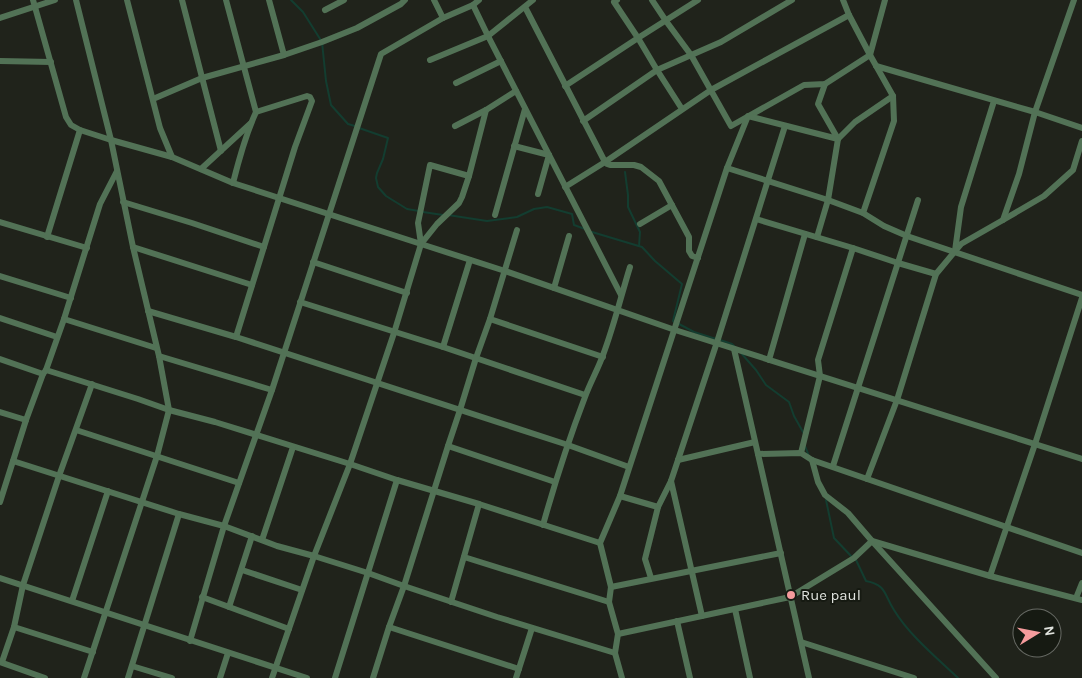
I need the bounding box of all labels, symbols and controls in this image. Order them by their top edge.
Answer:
place label: Rue paul [801,586,861,604]
marker: Rue paul [785,589,797,601]
north arrow [1012,608,1062,658]
text: N [1040,624,1059,637]

